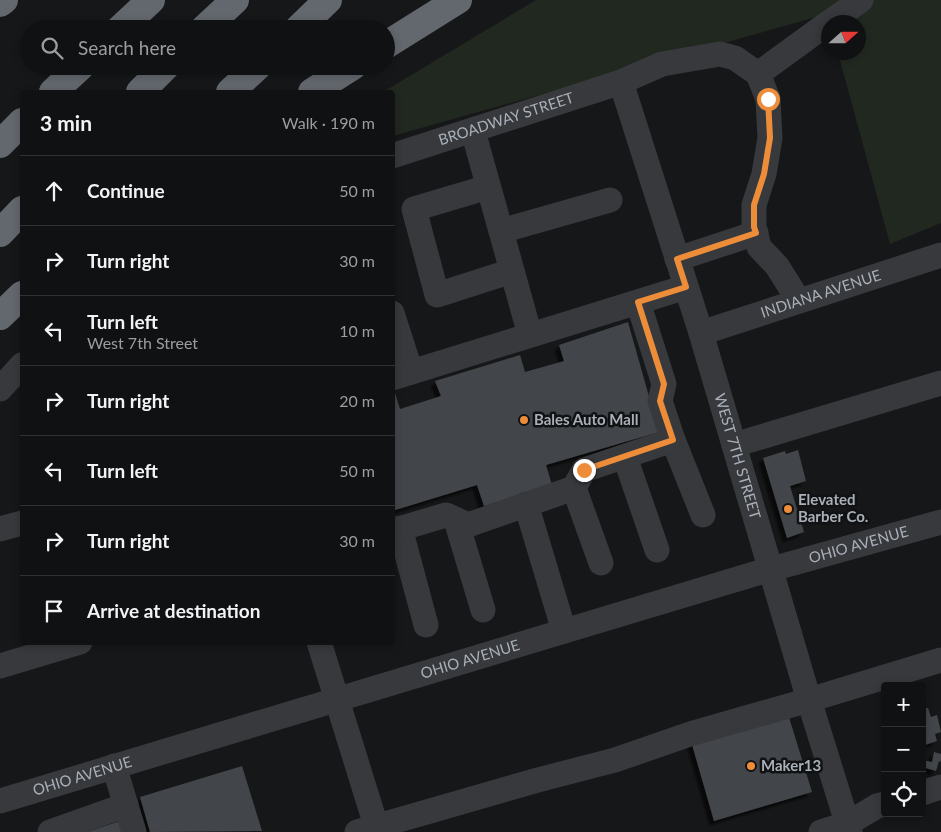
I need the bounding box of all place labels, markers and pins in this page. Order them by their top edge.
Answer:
place label: Bales Auto Mall [534,410,638,428]
marker: Bales Auto Mall [518,414,530,426]
place label: Elevated Barber Co. [798,490,868,525]
marker: Elevated Barber Co. [782,503,794,515]
place label: Maker13 [761,756,821,774]
marker: Maker13 [745,760,757,772]

